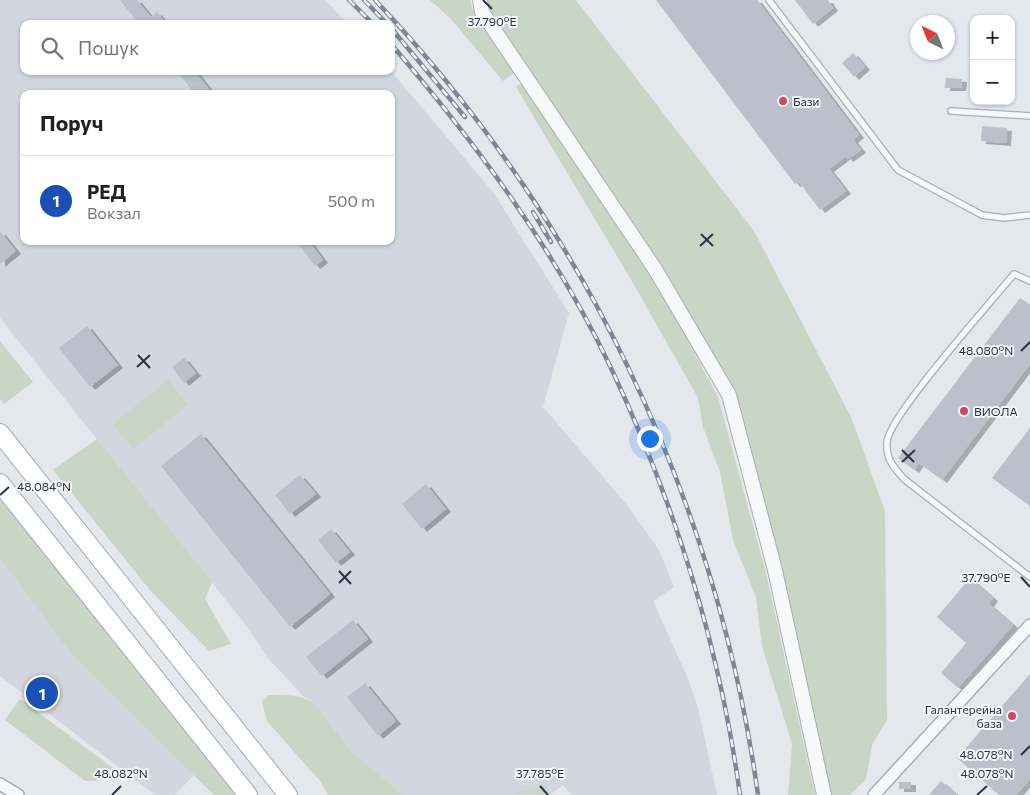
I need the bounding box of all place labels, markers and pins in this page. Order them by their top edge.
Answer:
place label: Бази [793,94,819,108]
marker: Бази [777,95,789,107]
place label: ВИОЛА [974,404,1018,418]
marker: ВИОЛА [958,405,970,417]
pin: 1 [26,674,58,712]
place label: Галантерейна база [925,702,1002,730]
marker: Галантерейна база [1006,710,1018,722]

